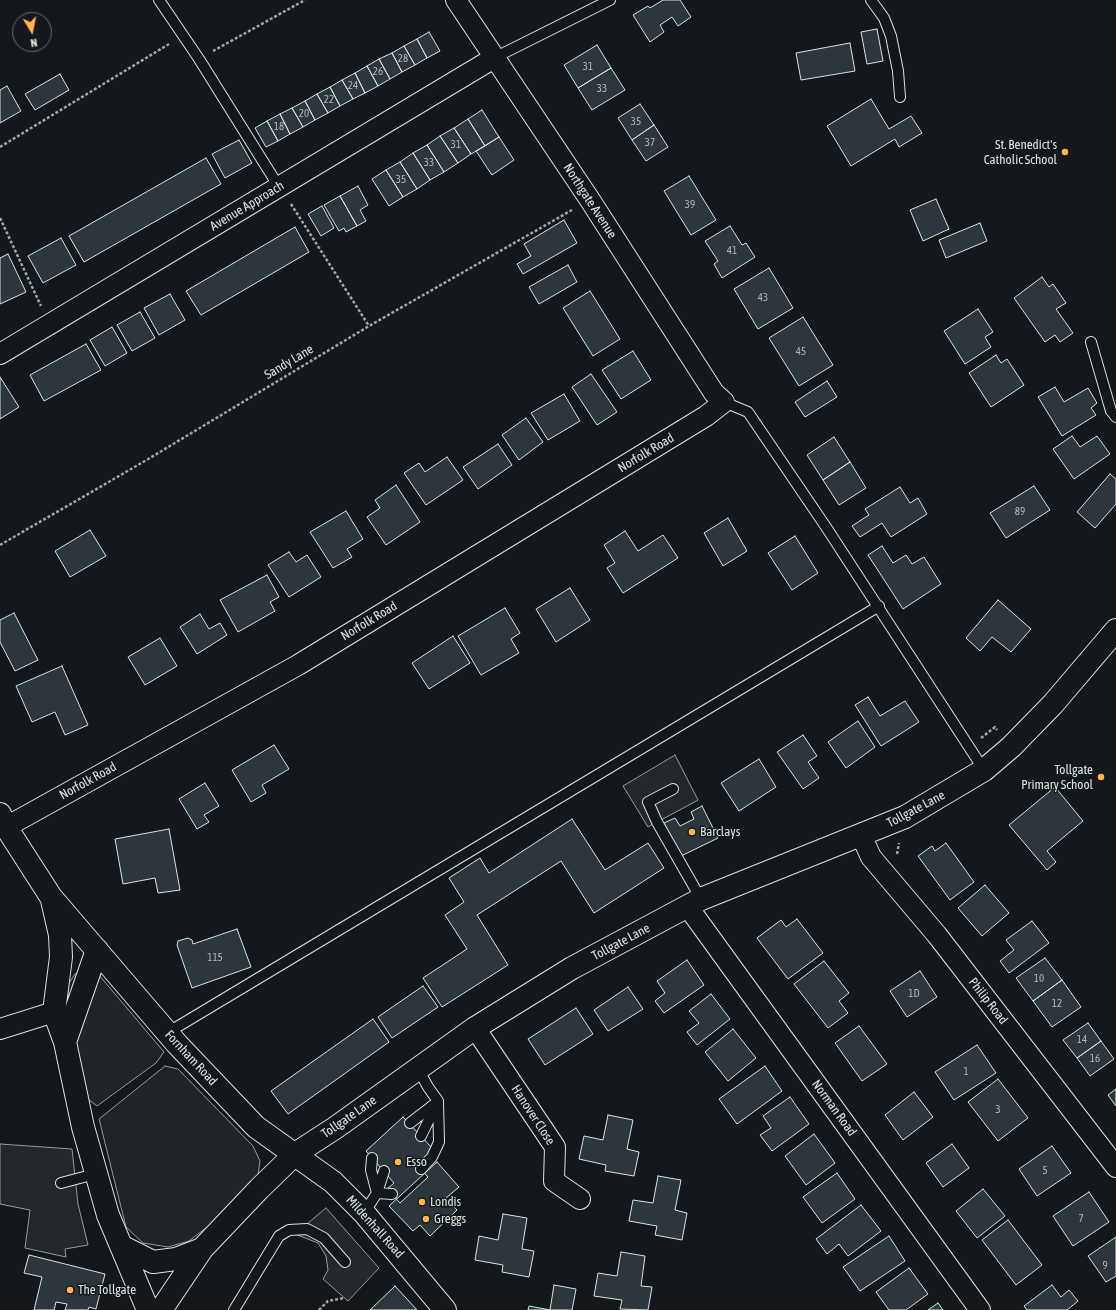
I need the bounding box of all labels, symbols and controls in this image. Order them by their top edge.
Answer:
north arrow [12,12,52,52]
text: N [30,36,38,49]
house number: 28 [398,52,408,66]
house number: 31 [583,60,593,74]
house number: 26 [373,65,383,79]
house number: 24 [348,79,358,93]
house number: 33 [597,82,607,96]
house number: 22 [324,93,334,107]
house number: 20 [299,107,309,121]
house number: 35 [631,115,641,129]
house number: 18 [274,120,284,134]
house number: 37 [645,136,655,150]
place label: St. Benedict's Catholic School [984,137,1057,168]
house number: 31 [451,138,461,152]
marker: St. Benedict's Catholic School [1060,147,1070,157]
house number: 33 [424,156,434,170]
street label: Northgate Avenue [560,161,620,241]
house number: 35 [396,173,406,187]
street label: Avenue Approach [207,178,287,234]
house number: 39 [685,198,695,212]
house number: 41 [727,244,737,258]
house number: 43 [758,291,768,305]
street label: Sandy Lane [262,341,316,383]
house number: 45 [796,345,806,359]
street label: Norfolk Road [615,430,677,476]
house number: 89 [1015,505,1025,519]
street label: Norfolk Road [338,598,400,644]
street label: Norfolk Road [57,759,119,803]
place label: Tollgate Primary School [1021,762,1093,793]
marker: Tollgate Primary School [1096,772,1106,782]
street label: Tollgate Lane [884,787,948,831]
place label: Barclays [700,824,740,840]
marker: Barclays [687,827,697,837]
street label: Tollgate Lane [589,920,653,964]
house number: 115 [207,951,223,965]
house number: 10 [1034,972,1044,986]
street label: Philip Road [965,975,1011,1027]
house number: 1D [908,987,920,1001]
house number: 12 [1052,997,1062,1011]
street label: Fornham Road [162,1027,220,1089]
house number: 14 [1077,1033,1087,1047]
house number: 16 [1090,1052,1100,1066]
house number: 1 [963,1065,969,1079]
street label: Norman Road [808,1077,860,1139]
street label: Hanover Close [508,1082,558,1148]
street label: Tollgate Lane [318,1092,380,1142]
house number: 3 [995,1103,1001,1117]
place label: Esso [406,1154,427,1170]
marker: Esso [393,1157,403,1167]
house number: 5 [1042,1164,1048,1178]
street label: Mildenhall Road [343,1192,407,1262]
place label: Londis [430,1194,461,1210]
marker: Londis [417,1197,427,1207]
place label: Greggs [434,1211,466,1227]
house number: 7 [1078,1212,1084,1226]
marker: Greggs [421,1214,431,1224]
house number: 9 [1102,1259,1108,1273]
place label: The Tollgate [78,1282,136,1298]
marker: The Tollgate [65,1285,75,1295]

